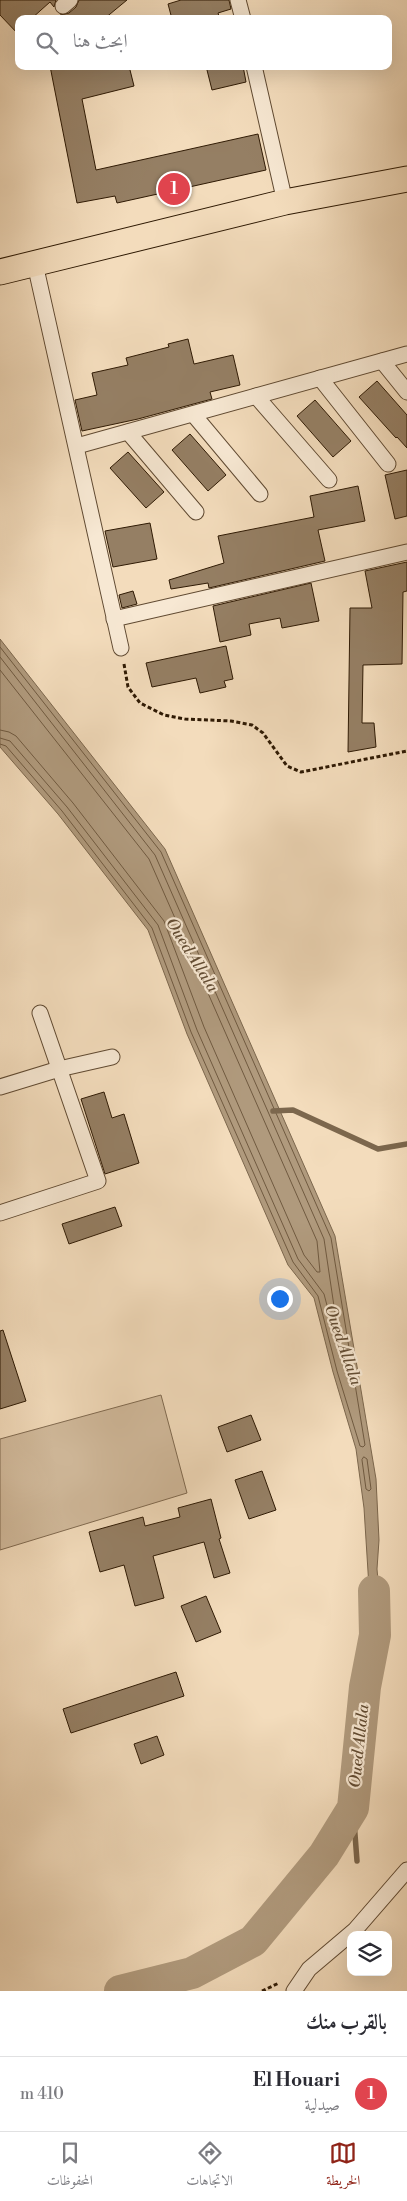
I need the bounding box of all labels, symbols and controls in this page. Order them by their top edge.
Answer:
search box [15,15,392,70]
icon: search [33,29,61,57]
text: ابحث هنا [73,29,128,53]
pin: 1 [158,170,190,208]
water label: Oued Allala [161,914,223,996]
your location [267,1286,293,1312]
water label: Oued Allala [320,1302,366,1388]
water label: Oued Allala [345,1703,373,1789]
map controls [347,1931,392,1976]
button: layers [347,1931,392,1976]
text: بالقرب منك [306,2010,387,2036]
text: El Houari [253,2068,340,2092]
text: 410 m [20,2084,64,2104]
text: 1 [367,2084,375,2104]
text: صيدلية [305,2095,340,2115]
tab: المحفوظات [47,2139,93,2194]
tab: الاتجاهات [186,2139,233,2194]
tab: الخريطة [326,2139,360,2194]

